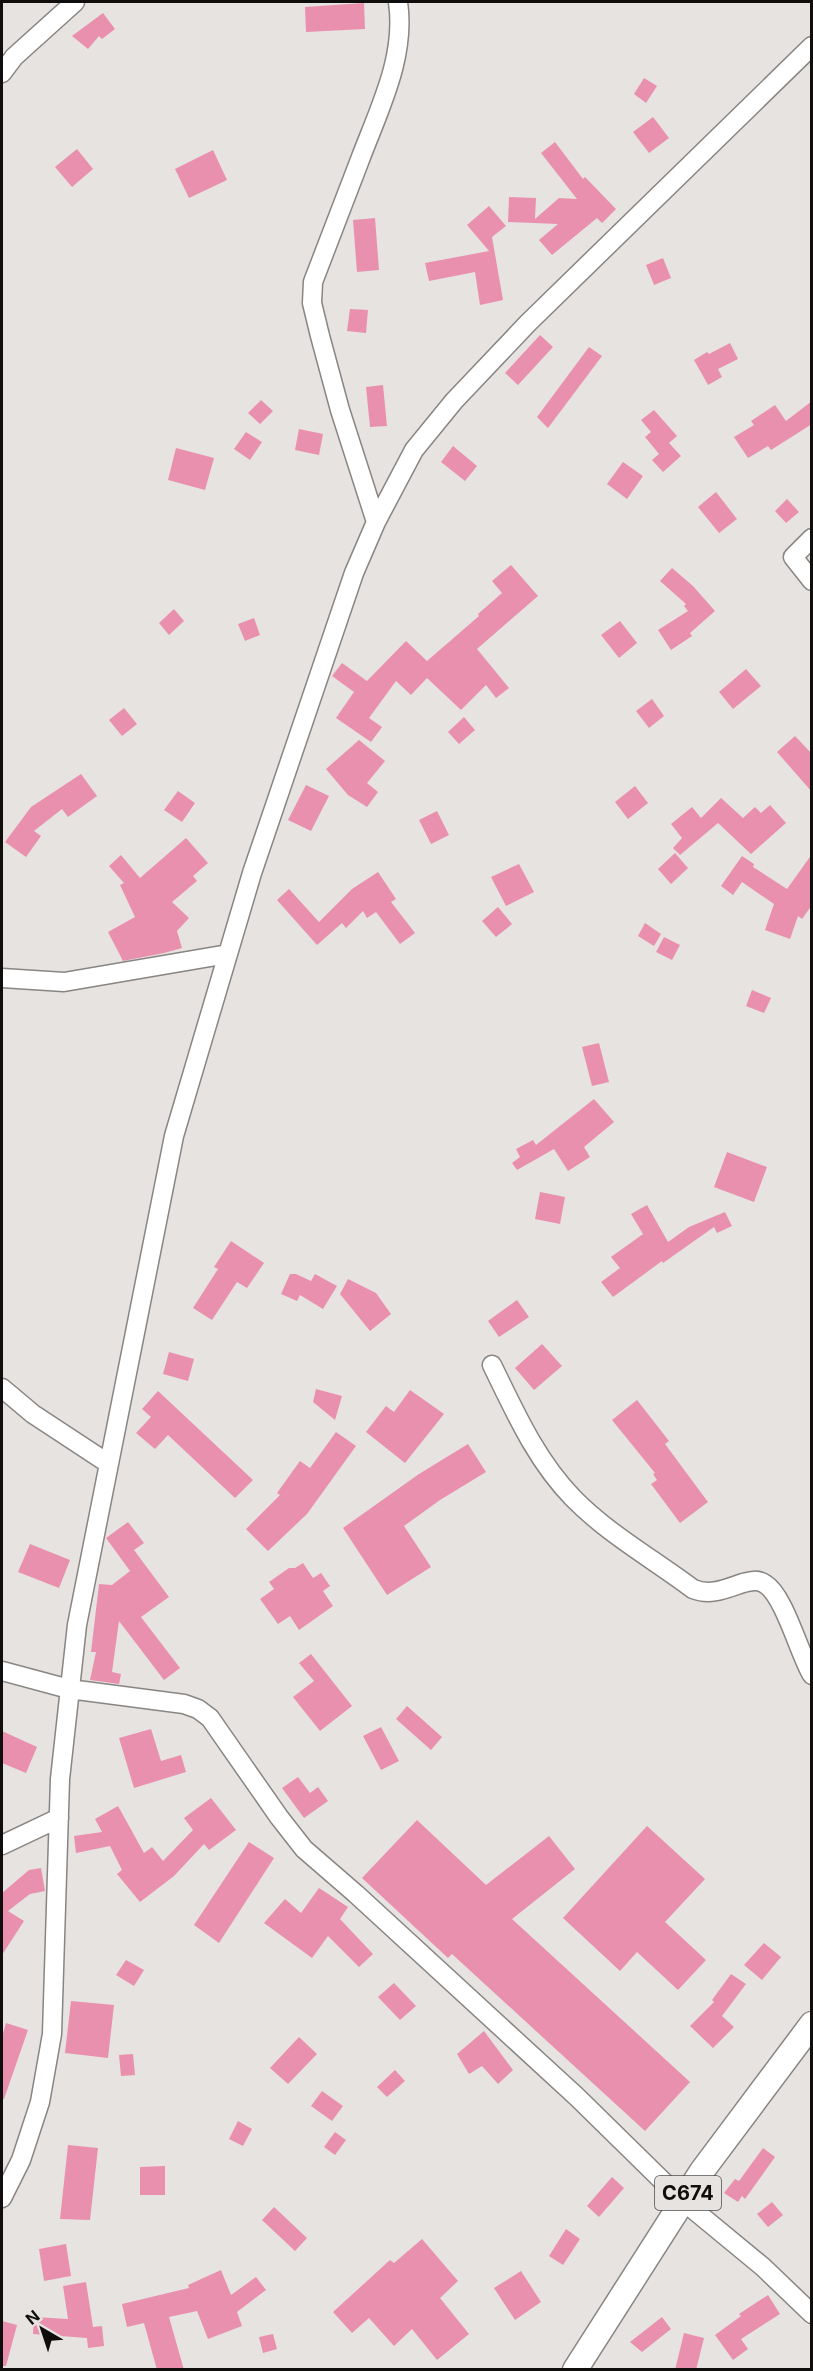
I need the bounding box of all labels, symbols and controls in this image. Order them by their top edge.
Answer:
road number: C674 [655,2176,721,2210]
north arrow [12,2299,72,2359]
text: N [22,2306,44,2329]

